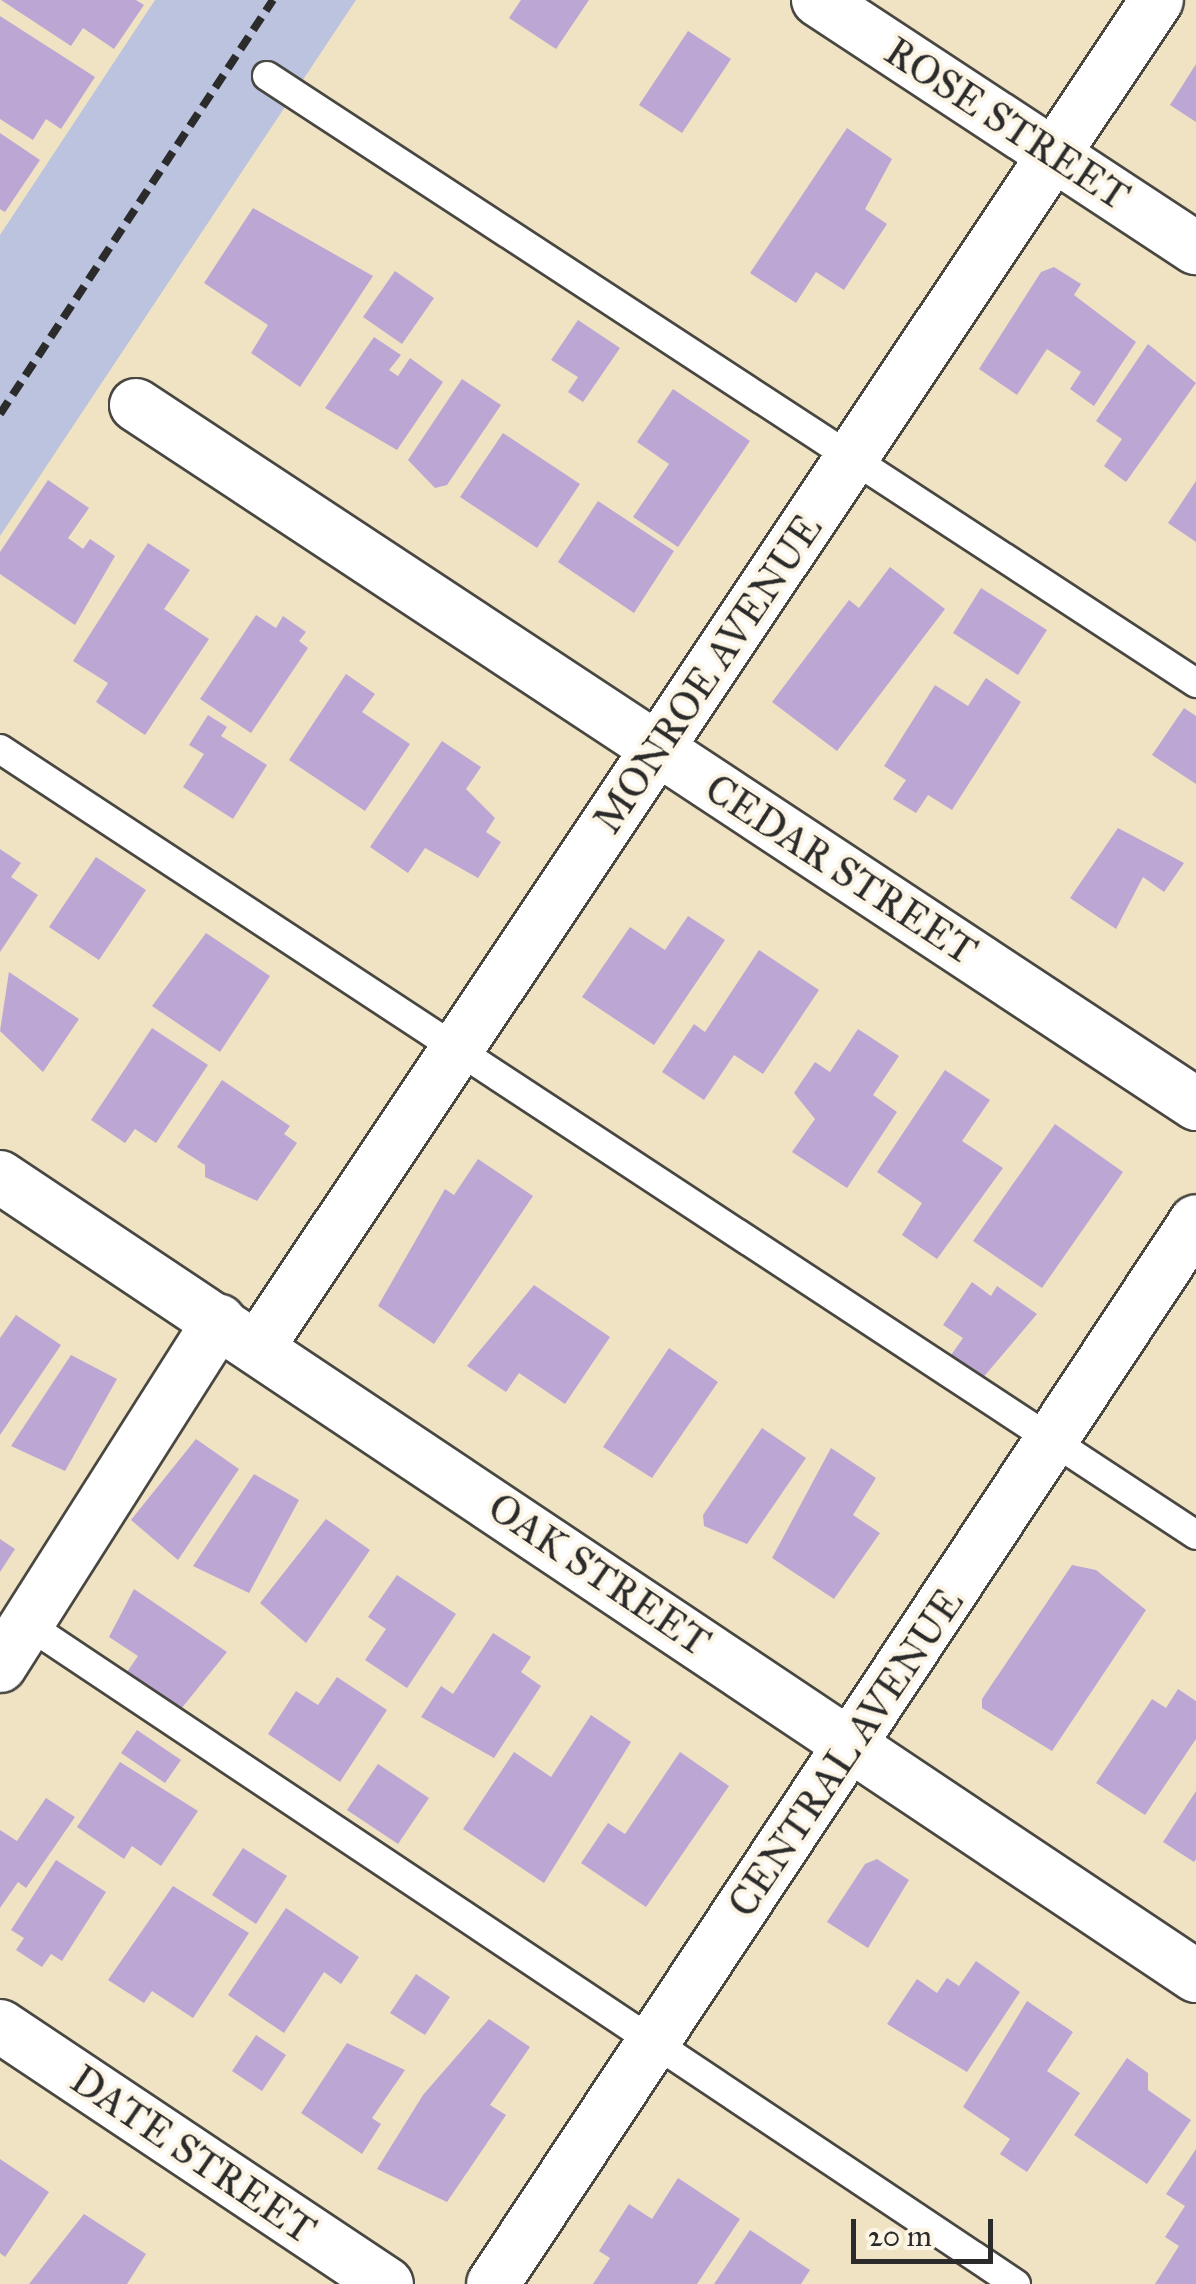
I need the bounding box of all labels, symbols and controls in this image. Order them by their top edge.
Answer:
street label: ROSE STREET [876,27,1138,221]
street label: MONROE AVENUE [584,506,832,842]
street label: CEDAR STREET [696,764,986,976]
street label: OAK STREET [479,1483,719,1667]
street label: CENTRAL AVENUE [718,1580,974,1926]
street label: DATE STREET [62,2056,324,2254]
scale bar [856,2199,998,2261]
text: 20 m [868,2218,932,2254]

